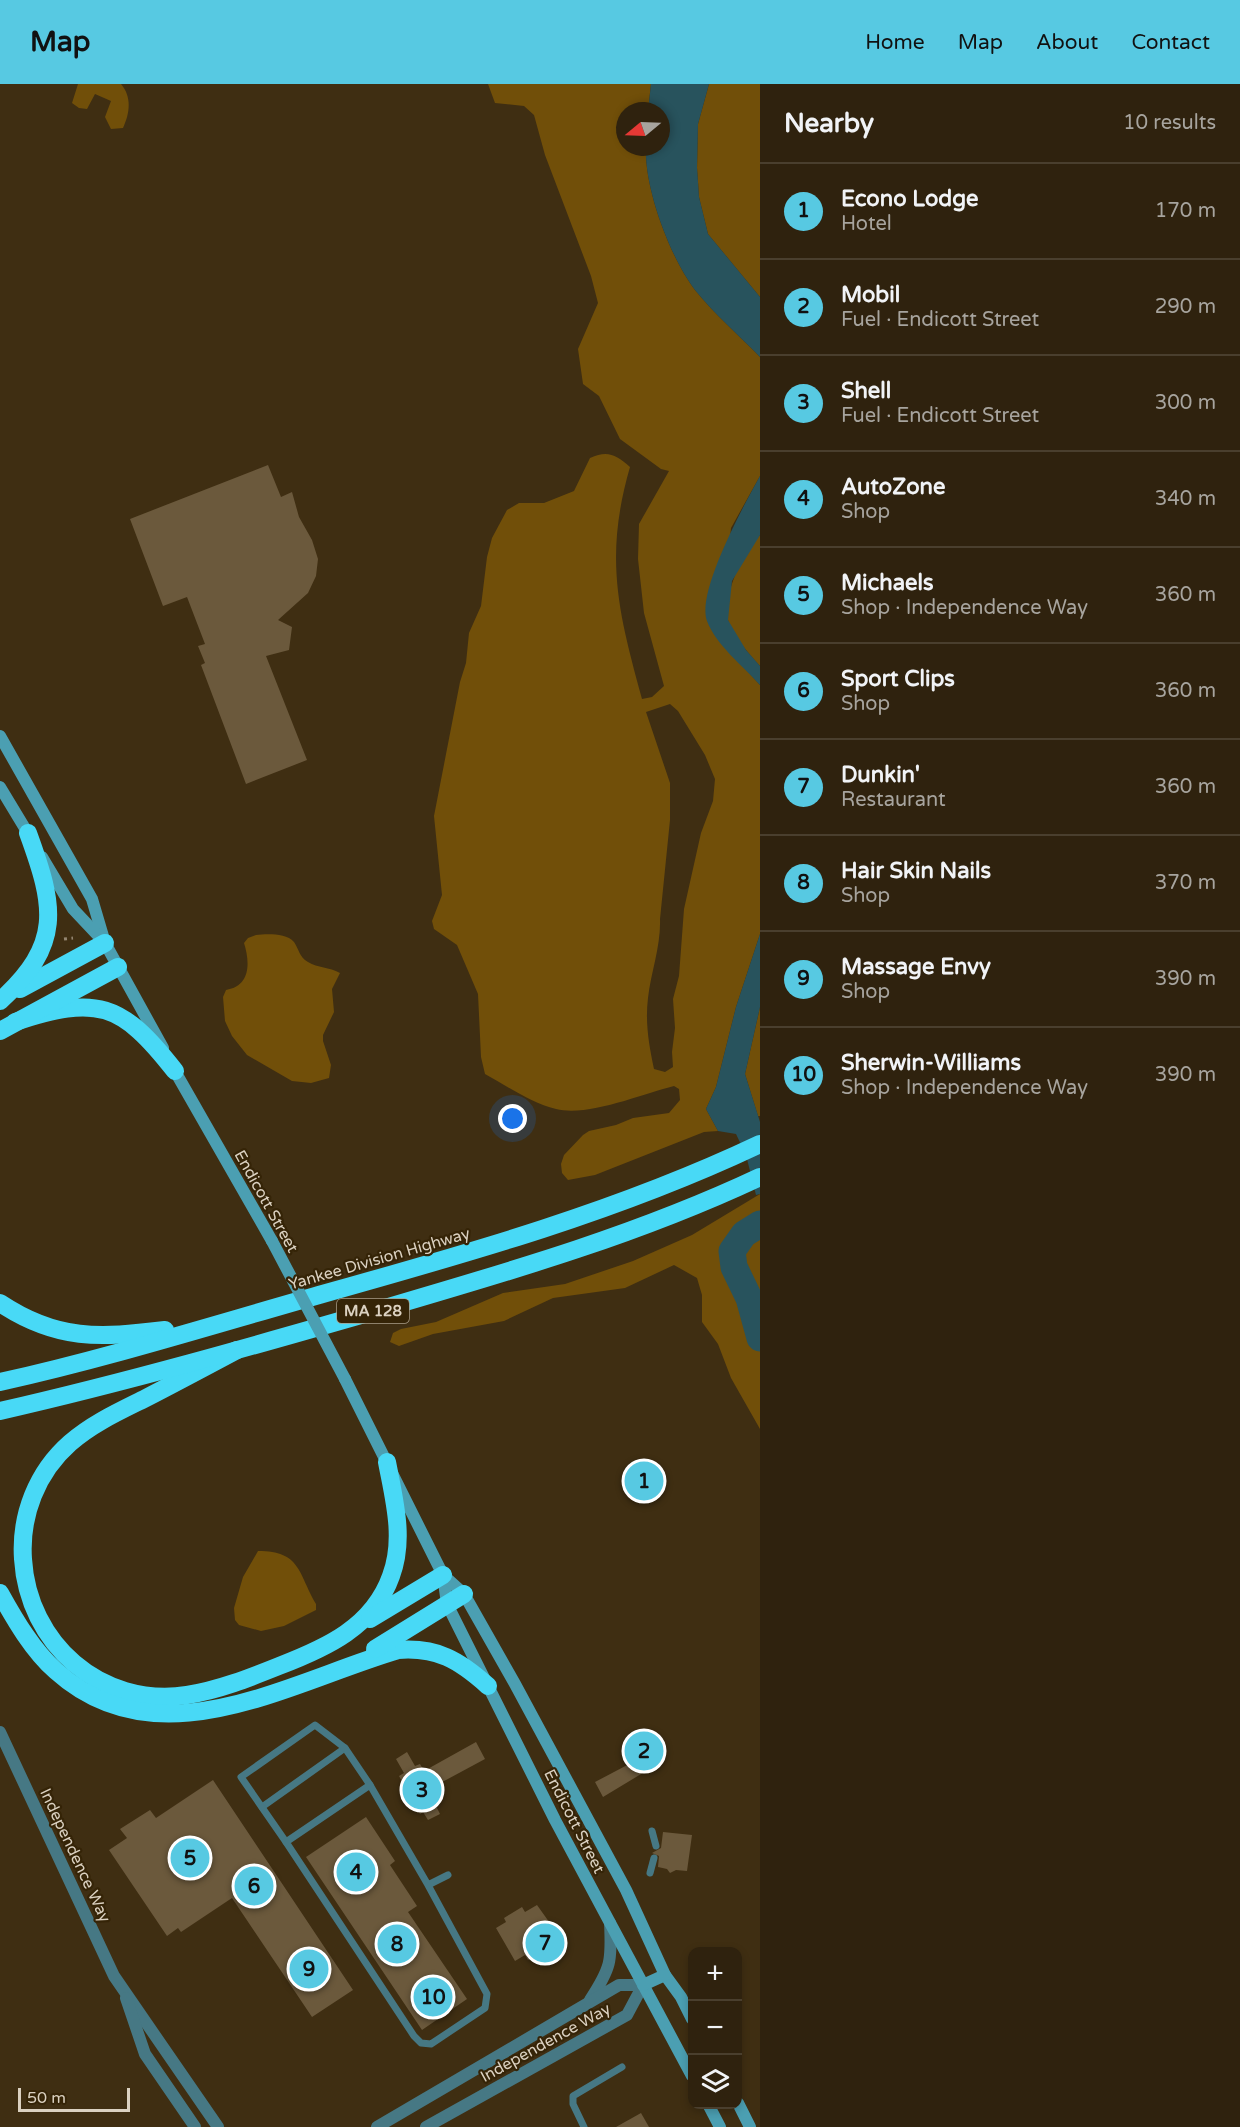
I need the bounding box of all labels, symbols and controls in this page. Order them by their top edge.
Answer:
text: Map [30,25,90,59]
text: Home [865,30,925,55]
text: Map [958,30,1003,55]
text: About [1036,30,1098,55]
text: Contact [1131,30,1210,55]
north arrow [616,102,670,156]
text: Nearby [784,108,874,139]
text: 10 results [1123,111,1216,135]
text: Econo Lodge [841,186,979,212]
text: 1 [797,199,810,223]
text: 170 m [1155,199,1216,223]
text: Hotel [841,212,892,236]
text: Mobil [841,282,900,308]
text: 2 [797,295,810,319]
text: 290 m [1155,295,1216,319]
text: Fuel · Endicott Street [841,308,1039,332]
text: Shell [841,378,891,404]
text: 3 [797,391,810,415]
text: 300 m [1155,391,1216,415]
text: Fuel · Endicott Street [841,404,1039,428]
text: AutoZone [841,474,945,500]
text: 4 [797,487,810,511]
text: 340 m [1155,487,1216,511]
text: Shop [841,500,890,524]
text: Michaels [841,570,934,596]
text: 5 [797,583,810,607]
text: 360 m [1155,583,1216,607]
text: Shop · Independence Way [841,596,1088,620]
text: Sport Clips [841,666,955,692]
text: 6 [797,679,810,703]
text: 360 m [1155,679,1216,703]
text: Shop [841,692,890,716]
text: Dunkin' [841,762,920,788]
text: 7 [797,775,810,799]
text: 360 m [1155,775,1216,799]
text: Restaurant [841,788,946,812]
text: Hair Skin Nails [841,858,991,884]
text: 8 [797,871,810,895]
text: 370 m [1155,871,1216,895]
text: Shop [841,884,890,908]
text: Massage Envy [841,954,991,980]
text: 9 [797,967,810,991]
text: 390 m [1155,967,1216,991]
text: Shop [841,980,890,1004]
text: Sherwin-Williams [841,1050,1021,1076]
text: 10 [791,1063,816,1087]
text: 390 m [1155,1063,1216,1087]
text: Shop · Independence Way [841,1076,1088,1100]
your location [498,1104,527,1133]
street label: Endicott Street [230,1147,303,1256]
street label: Yankee Division Highway [286,1223,473,1294]
road number: MA 128 [337,1299,409,1323]
pin: 1 [624,1458,664,1504]
pin: 2 [624,1728,664,1774]
street label: Endicott Street [539,1766,609,1877]
pin: 3 [402,1768,442,1812]
street label: Independence Way [35,1785,115,1926]
pin: 5 [170,1836,210,1880]
pin: 4 [336,1850,376,1894]
pin: 6 [234,1864,274,1908]
pin: 7 [526,1920,564,1966]
pin: 8 [378,1922,416,1966]
pin: 9 [290,1946,328,1992]
map controls [688,1947,742,2109]
button: + [688,1947,742,2001]
pin: 10 [414,1974,452,2020]
street label: Independence Way [477,1999,614,2087]
button: − [688,2001,742,2055]
button: layers [688,2055,742,2109]
scale bar [18,2085,130,2112]
text: 50 m [27,2088,66,2108]

